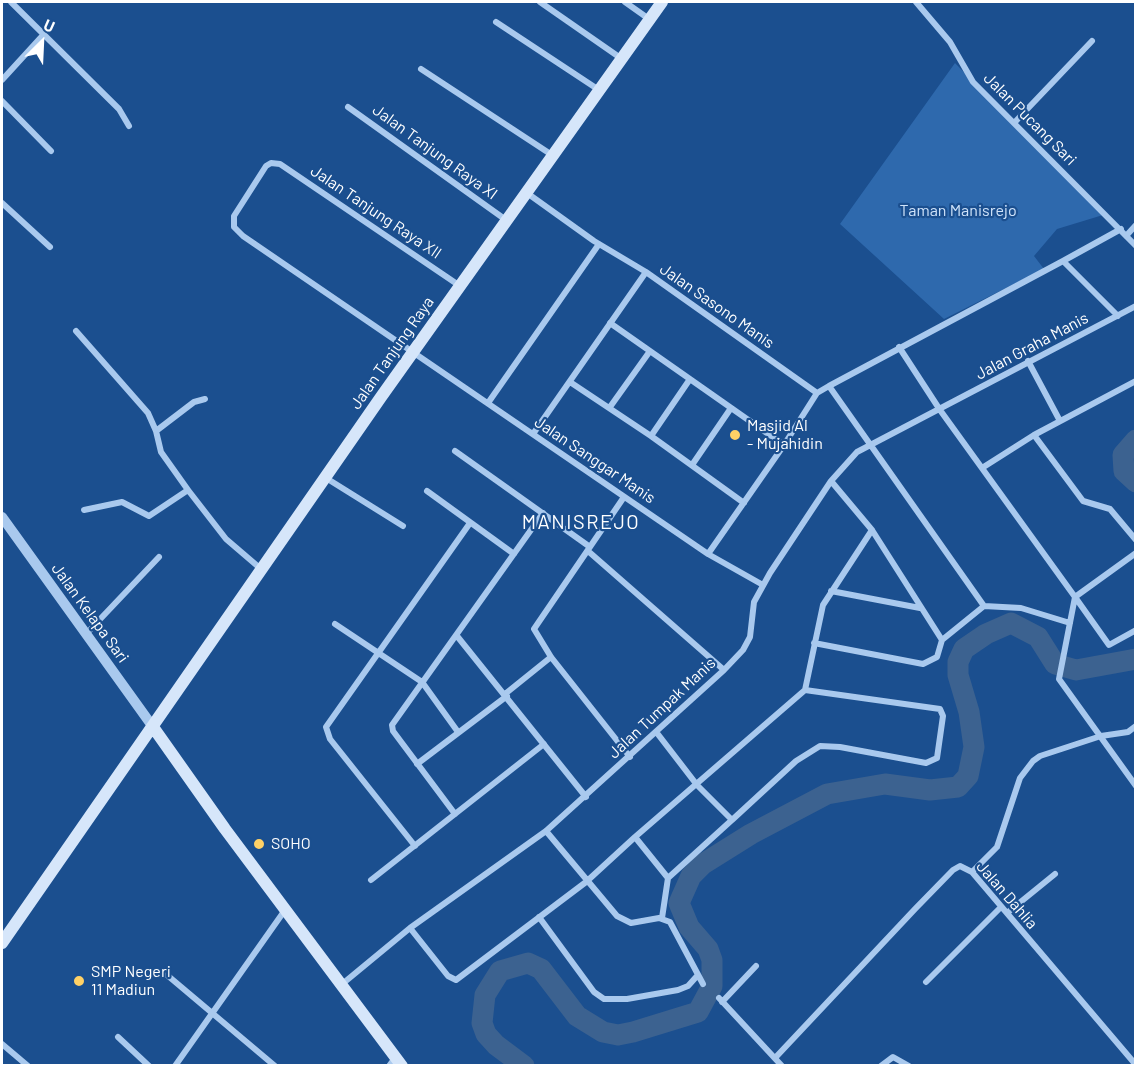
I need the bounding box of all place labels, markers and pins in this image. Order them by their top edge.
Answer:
place label: Masjid Al - Mujahidin [747,416,823,454]
marker: Masjid Al - Mujahidin [728,428,742,442]
place label: SOHO [271,834,311,854]
marker: SOHO [252,837,266,851]
place label: SMP Negeri 11 Madiun [91,962,171,1000]
marker: SMP Negeri 11 Madiun [72,974,86,988]

